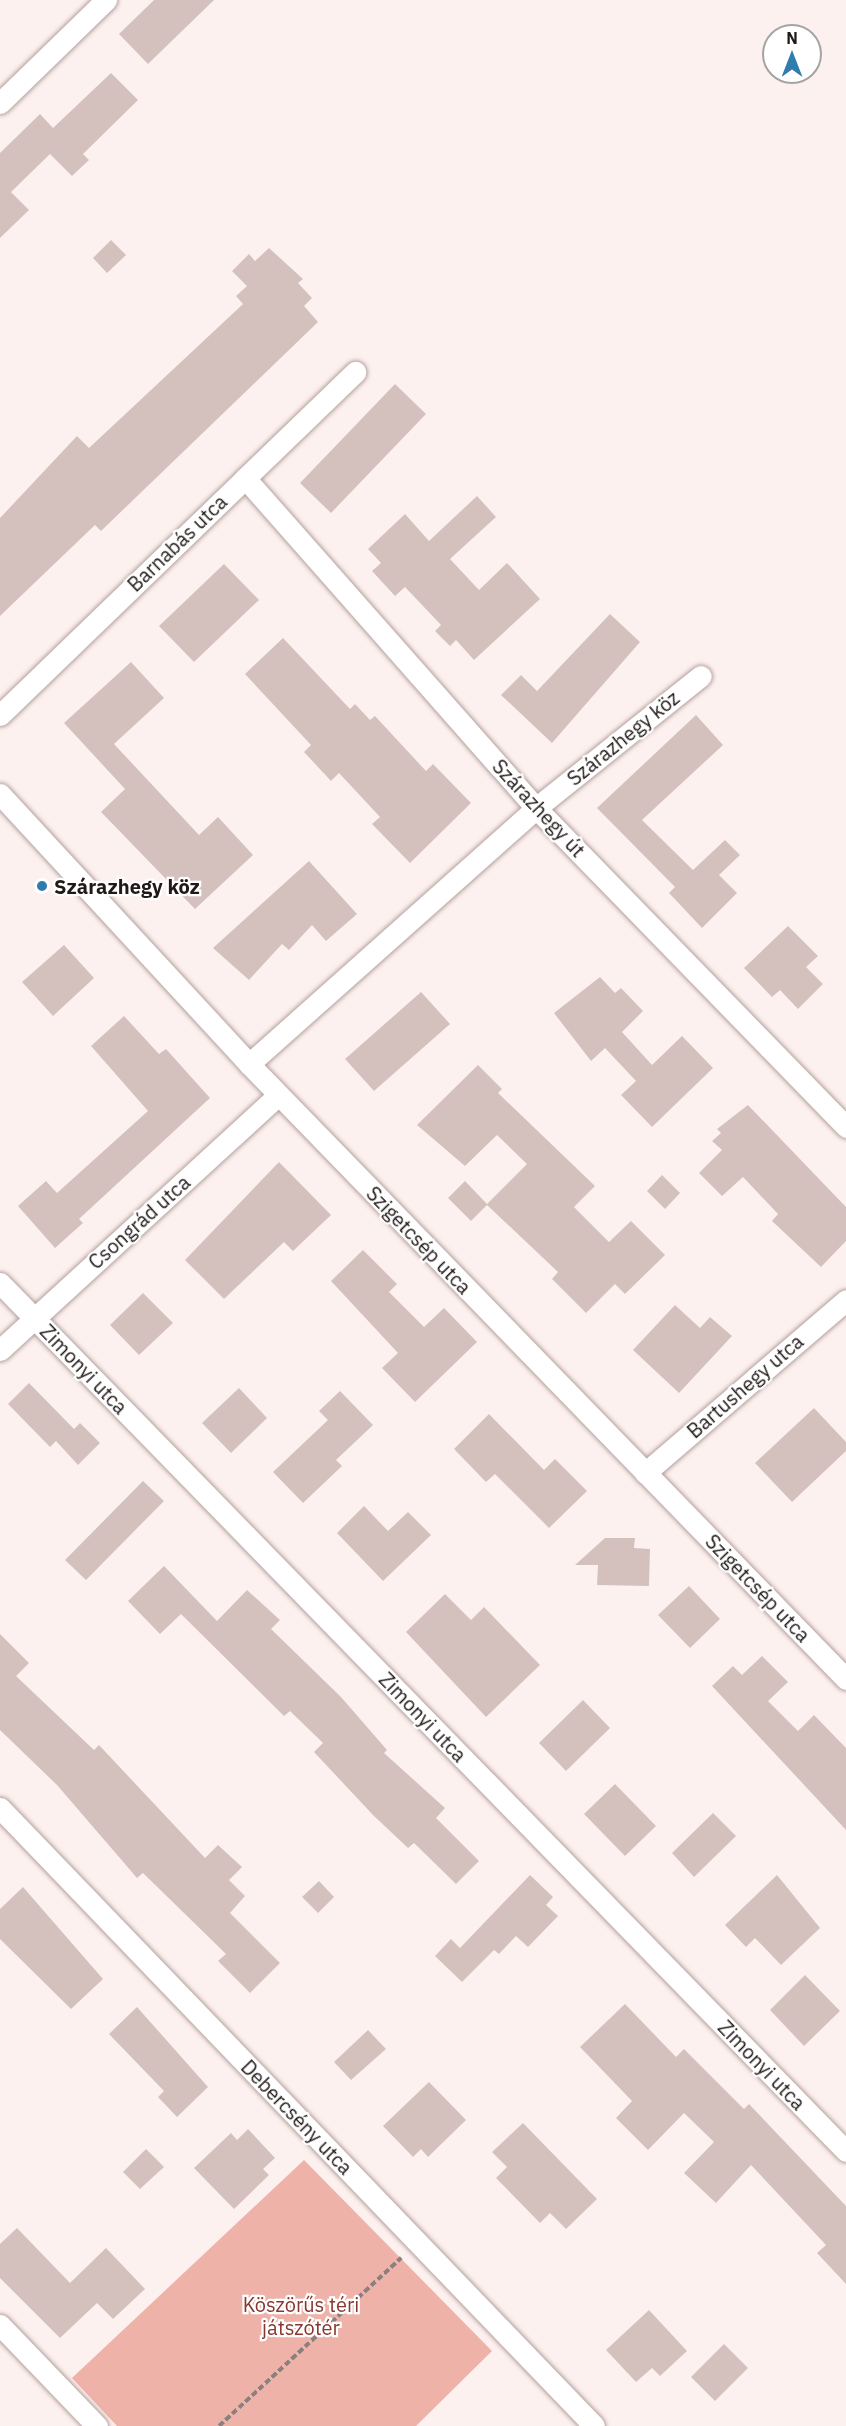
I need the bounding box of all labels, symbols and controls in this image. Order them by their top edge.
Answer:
north arrow [762,24,822,84]
text: N [786,28,798,48]
street label: Barnabás utca [122,490,232,596]
street label: Szárazhegy köz [562,686,684,790]
street label: Szárazhegy út [488,754,590,862]
place label: Szárazhegy köz [54,874,200,898]
marker: Szárazhegy köz [35,879,49,893]
street label: Csongrád utca [83,1170,195,1274]
street label: Szigetcsép utca [362,1181,476,1299]
street label: Zimonyi utca [35,1319,133,1419]
street label: Bartushegy utca [682,1329,808,1443]
street label: Szigetcsép utca [701,1529,815,1647]
street label: Zimonyi utca [374,1667,472,1767]
street label: Zimonyi utca [713,2015,811,2115]
street label: Debercsény utca [236,2055,358,2179]
park label: Köszörűs téri játszótér [243,2292,359,2339]

